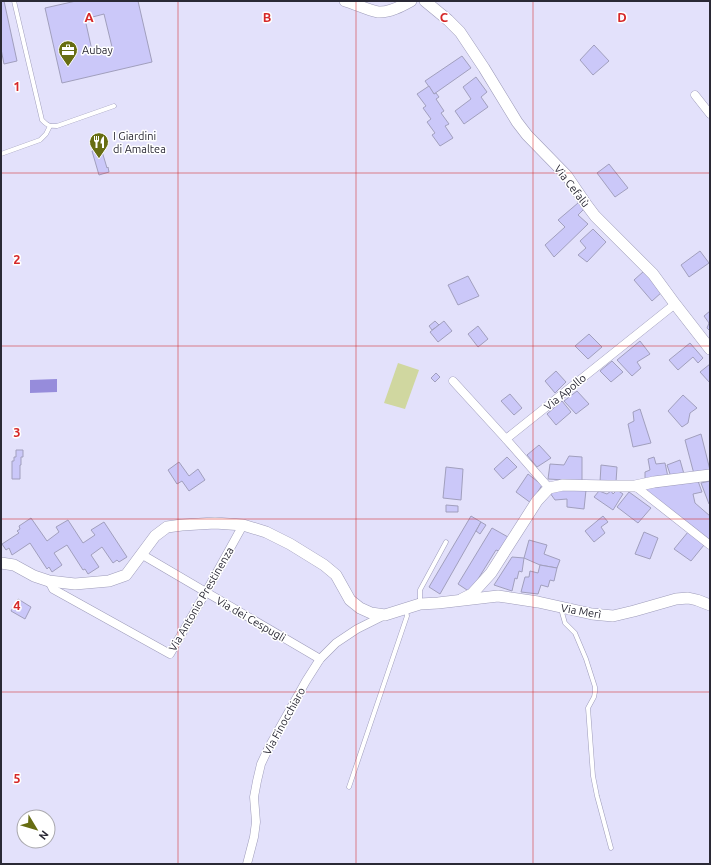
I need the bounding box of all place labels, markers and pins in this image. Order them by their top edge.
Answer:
office icon: Aubay [57,39,79,67]
place label: Aubay [82,44,114,56]
place label: I Giardini di Amaltea [113,130,166,155]
restaurant icon: I Giardini di Amaltea [88,131,110,159]

